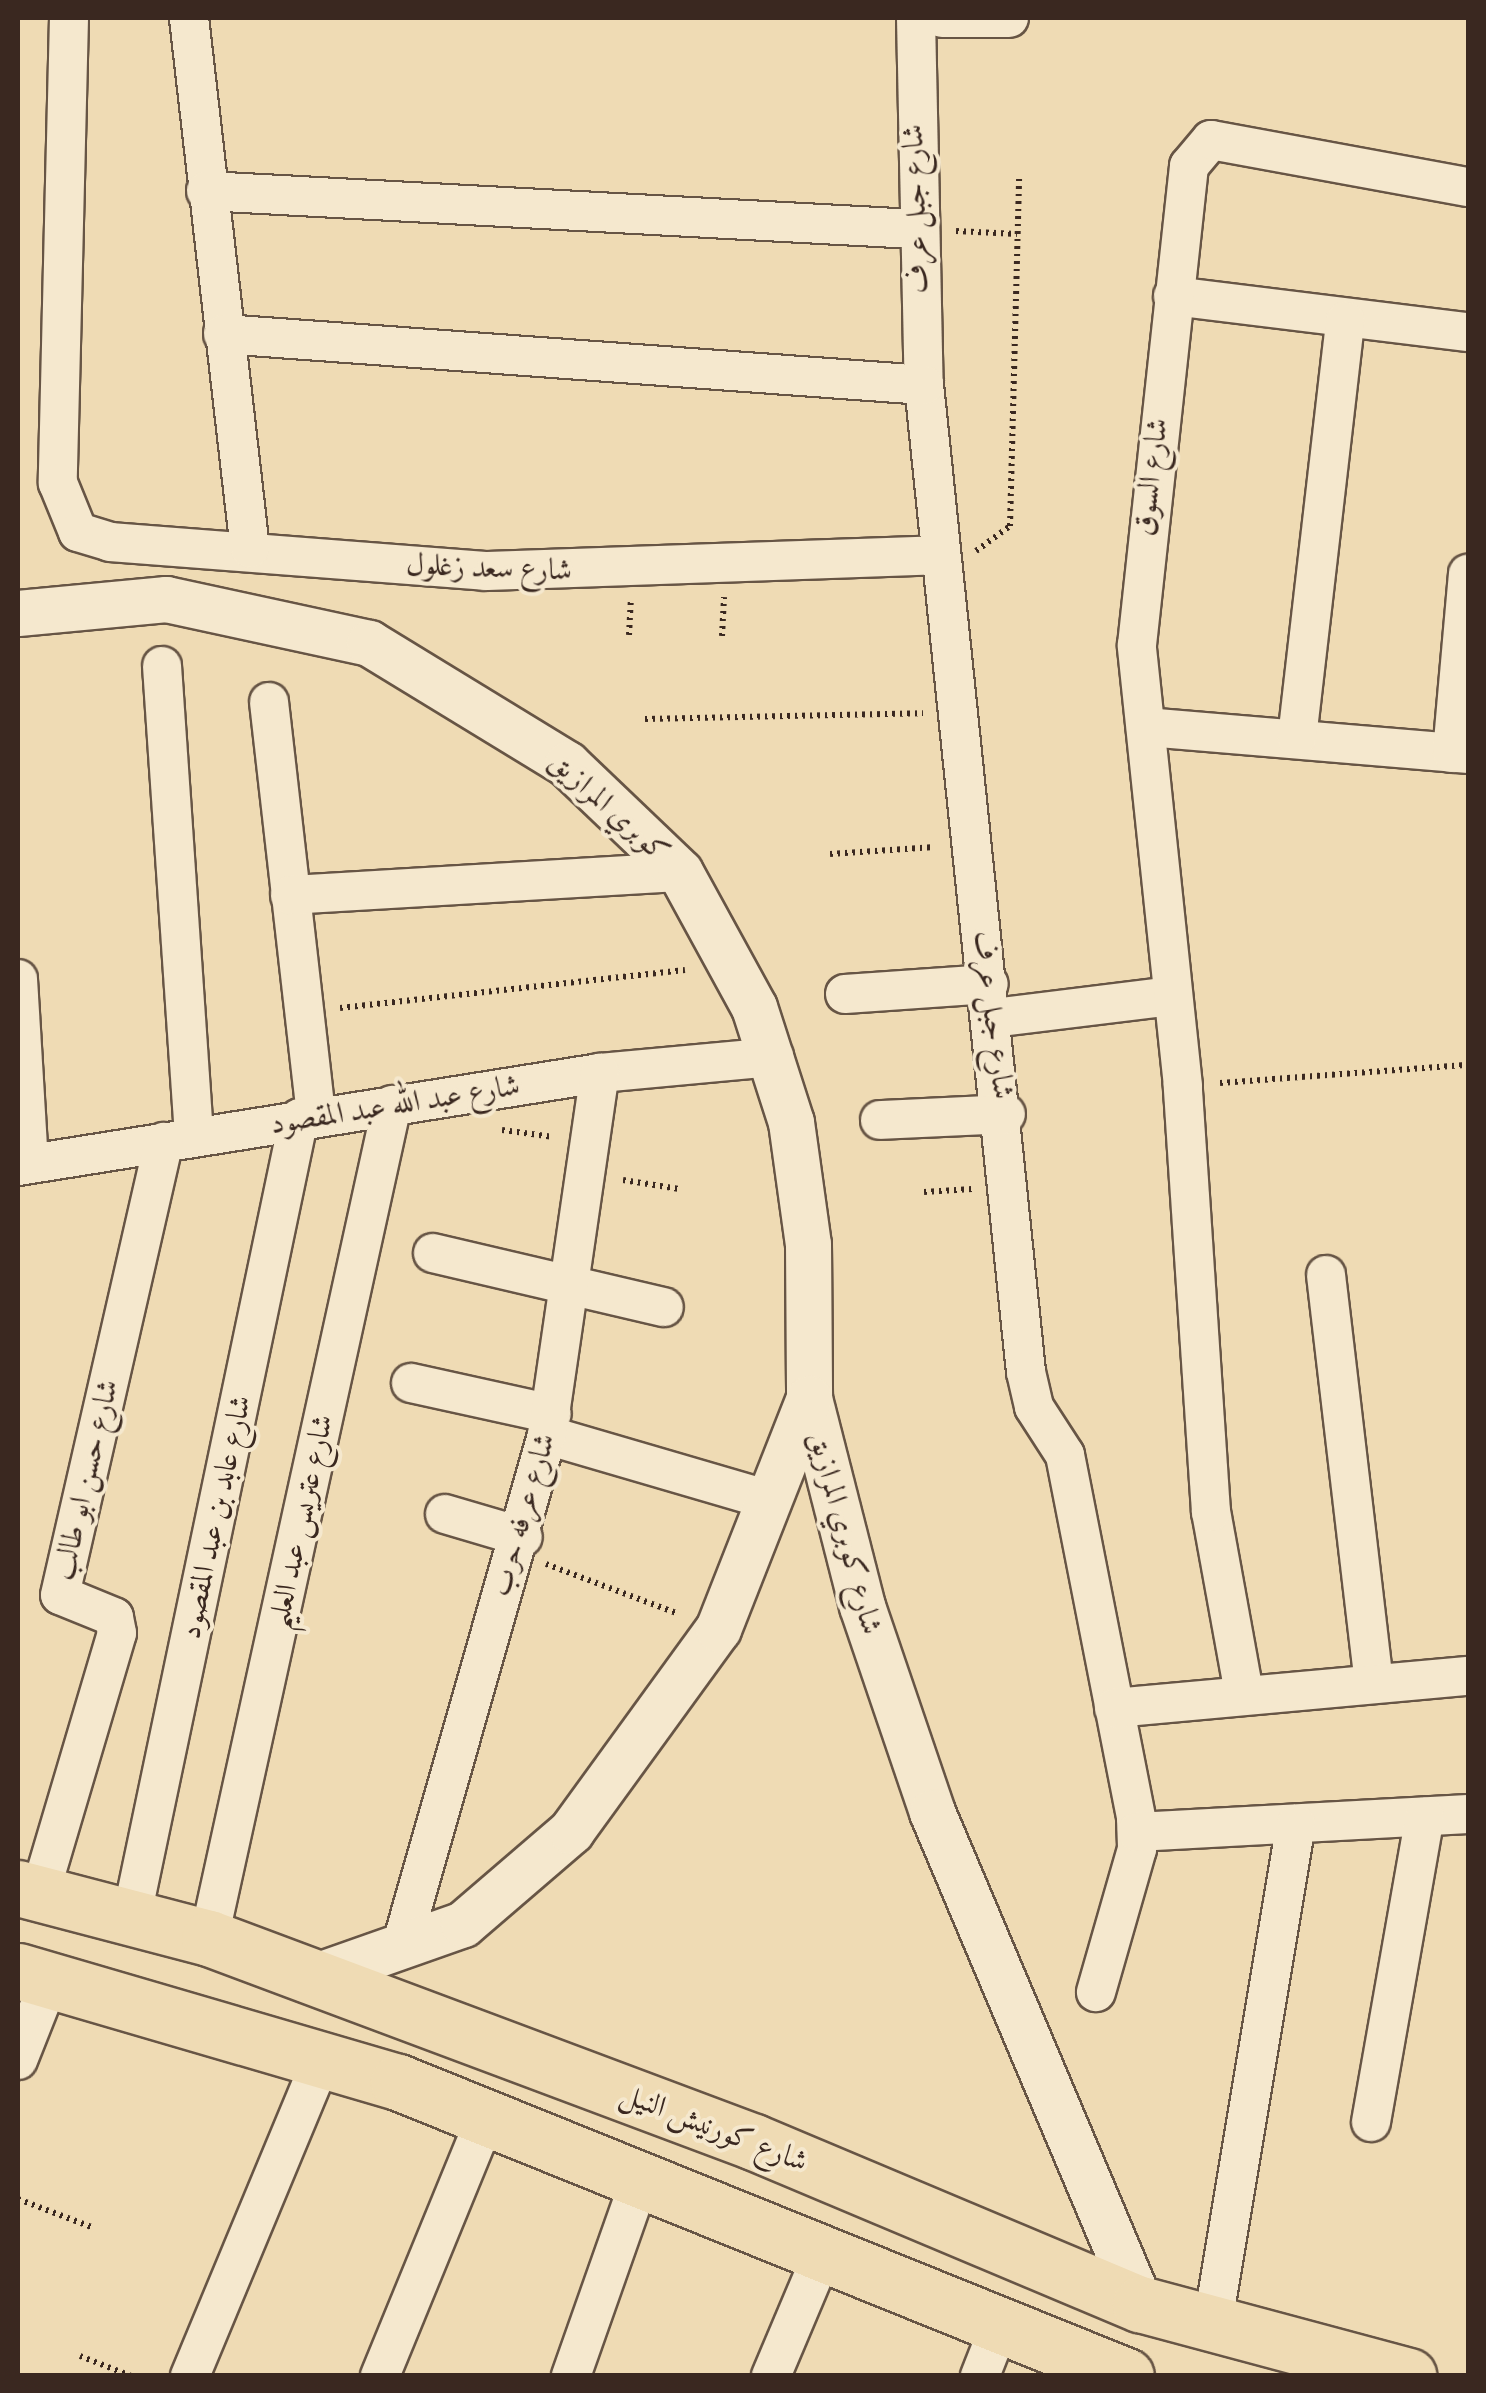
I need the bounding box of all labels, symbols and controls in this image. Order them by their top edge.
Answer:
street label: شارع جبل عرف [895,124,937,294]
street label: شارع السوق [1126,416,1176,538]
street label: شارع سعد زغلول [405,547,573,589]
street label: كوبري المرازيق [541,744,677,870]
street label: شارع جبل عرف [965,929,1021,1101]
street label: شارع عبد الله عبد المقصود [268,1068,522,1142]
street label: شارع حسن ابو طالب [45,1376,127,1584]
street label: شارع عابد بن عبد المقصود [173,1392,259,1642]
street label: شارع عتريس عبد العليم [261,1411,341,1633]
street label: شارع كوبري المرازيق [801,1428,889,1638]
street label: شارع عرفه حرب [483,1429,563,1601]
street label: شارع كورنيش النيل [615,2076,813,2180]

